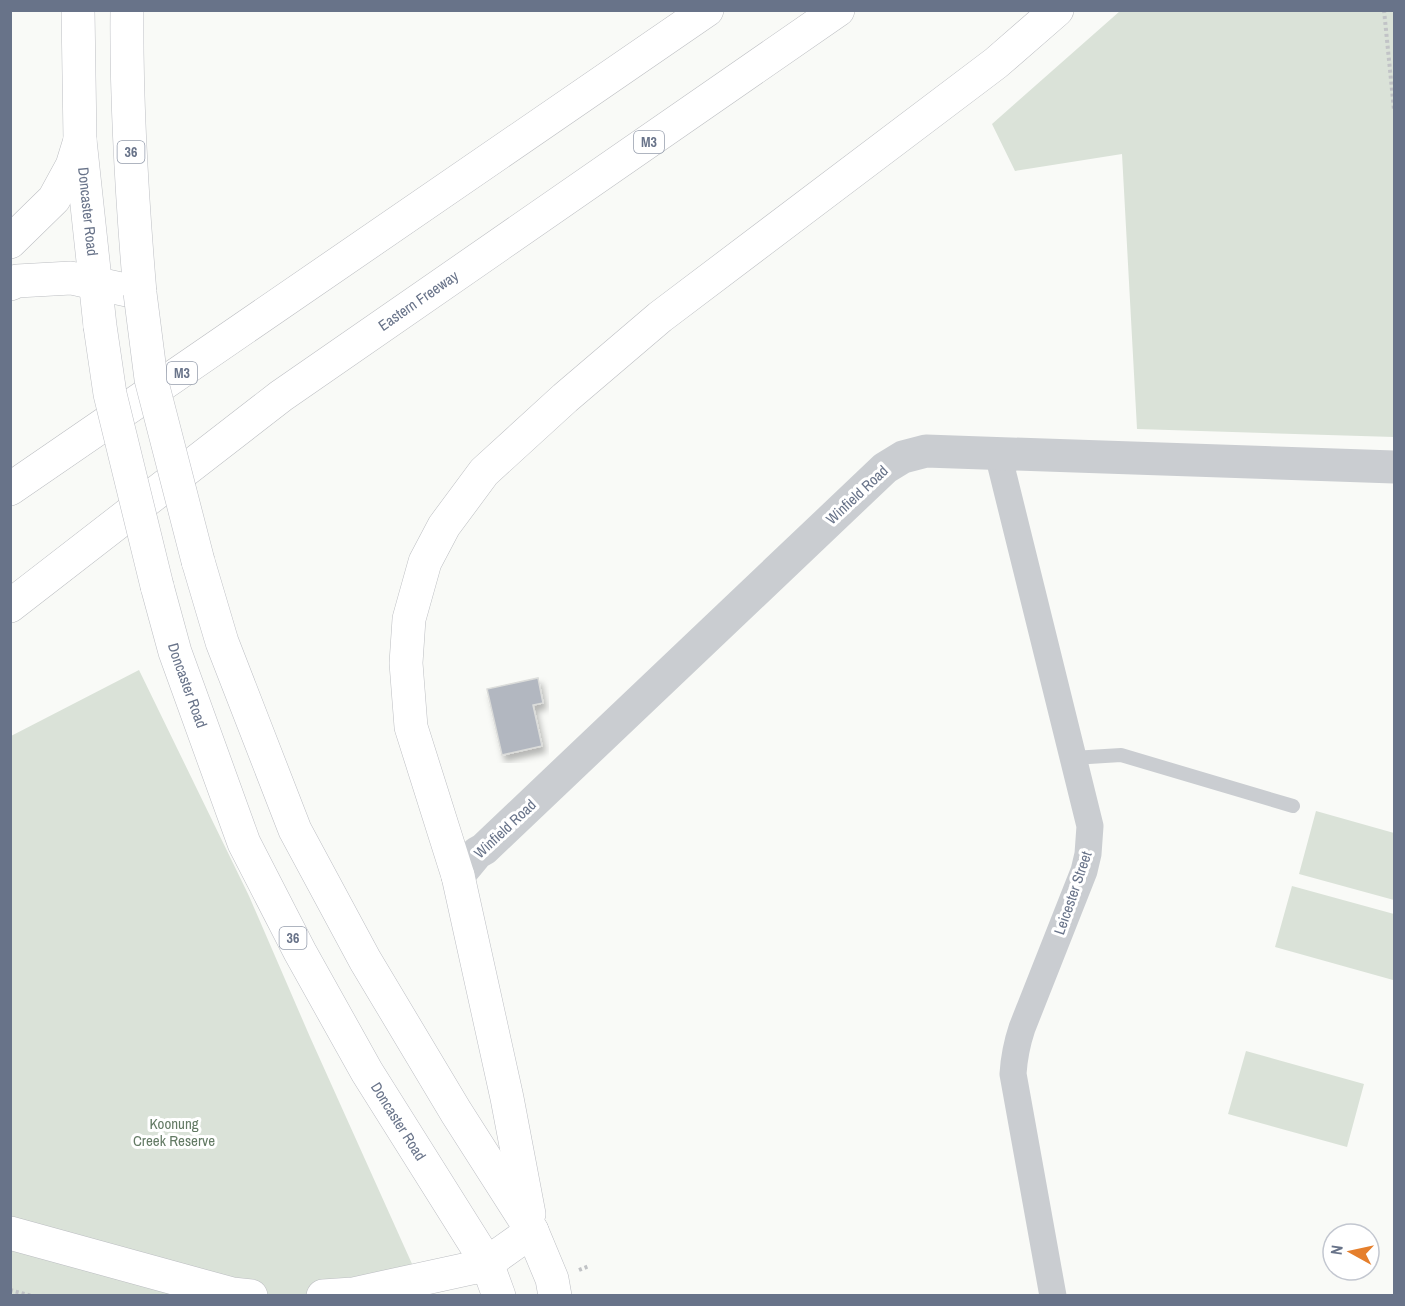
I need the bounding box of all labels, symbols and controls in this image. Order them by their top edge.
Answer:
road number: M3 [634,131,664,153]
road number: 36 [118,141,144,163]
street label: Doncaster Road [73,166,103,257]
street label: Eastern Freeway [374,265,463,336]
road number: M3 [167,362,197,384]
street label: Winfield Road [821,460,892,529]
street label: Doncaster Road [163,641,213,731]
street label: Winfield Road [469,794,540,863]
street label: Leicester Street [1048,848,1097,937]
road number: 36 [280,927,306,949]
street label: Doncaster Road [366,1078,431,1165]
park label: Koonung Creek Reserve [133,1113,215,1151]
north arrow [1321,1222,1381,1282]
text: N [1325,1244,1348,1256]

